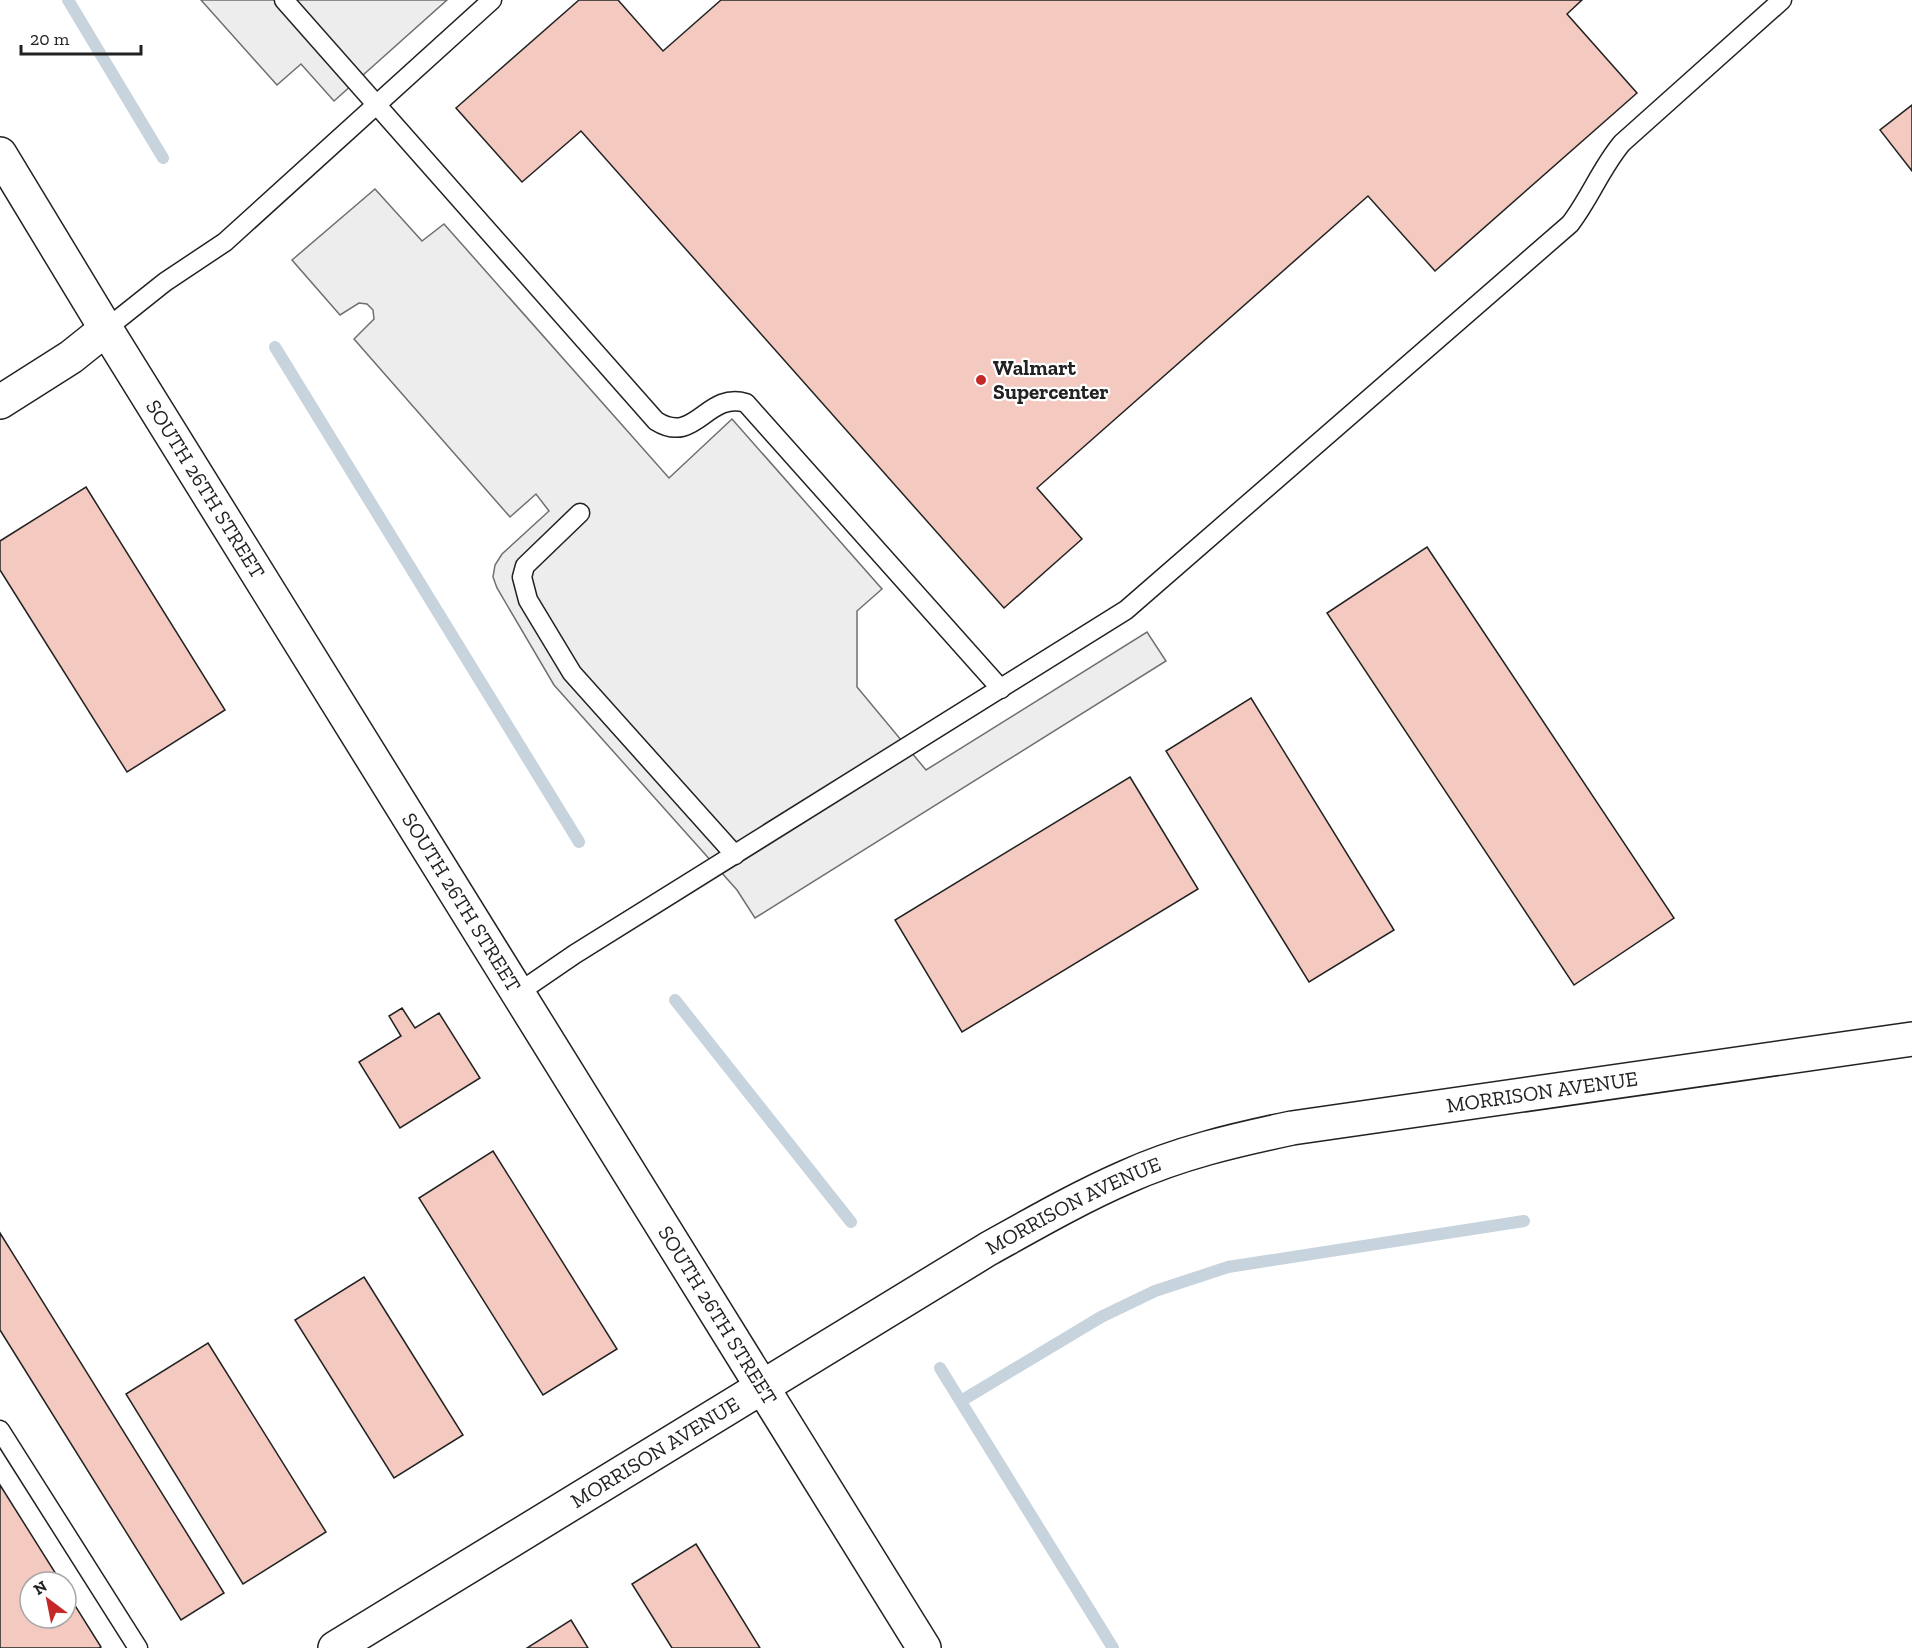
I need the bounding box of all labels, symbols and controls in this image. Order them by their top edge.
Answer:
scale bar [21,18,141,56]
text: 20 m [30,28,70,50]
place label: Walmart Supercenter [993,355,1109,404]
marker: Walmart Supercenter [974,373,988,387]
street label: SOUTH 26TH STREET [141,395,271,583]
street label: SOUTH 26TH STREET [397,808,527,996]
street label: MORRISON AVENUE [1445,1066,1639,1118]
street label: MORRISON AVENUE [981,1151,1164,1260]
street label: SOUTH 26TH STREET [653,1221,783,1409]
street label: MORRISON AVENUE [566,1391,744,1513]
north arrow [18,1570,78,1630]
text: N [30,1576,51,1599]

